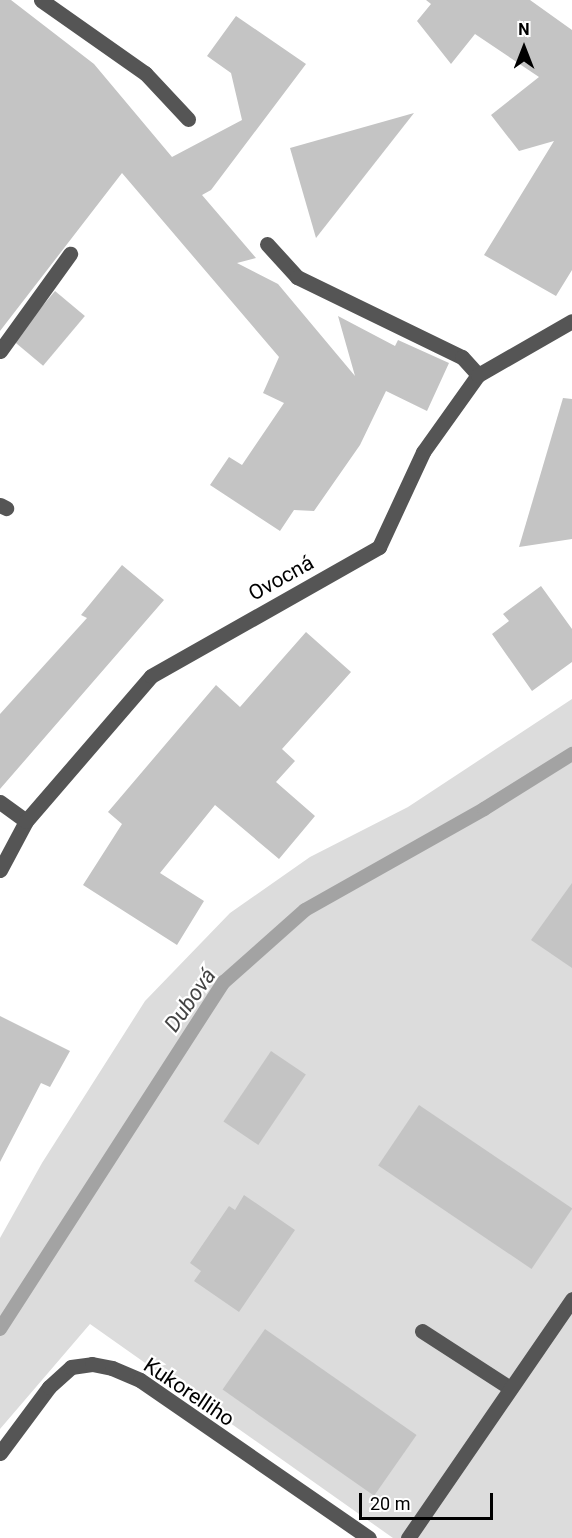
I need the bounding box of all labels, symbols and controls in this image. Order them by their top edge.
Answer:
north arrow [494,18,554,78]
text: N [518,20,530,39]
street label: Ovocná [244,550,318,606]
water label: Dubová [159,963,221,1037]
street label: Kukorelliho [139,1352,239,1432]
scale bar [362,1481,496,1519]
text: 20 m [370,1493,410,1514]

